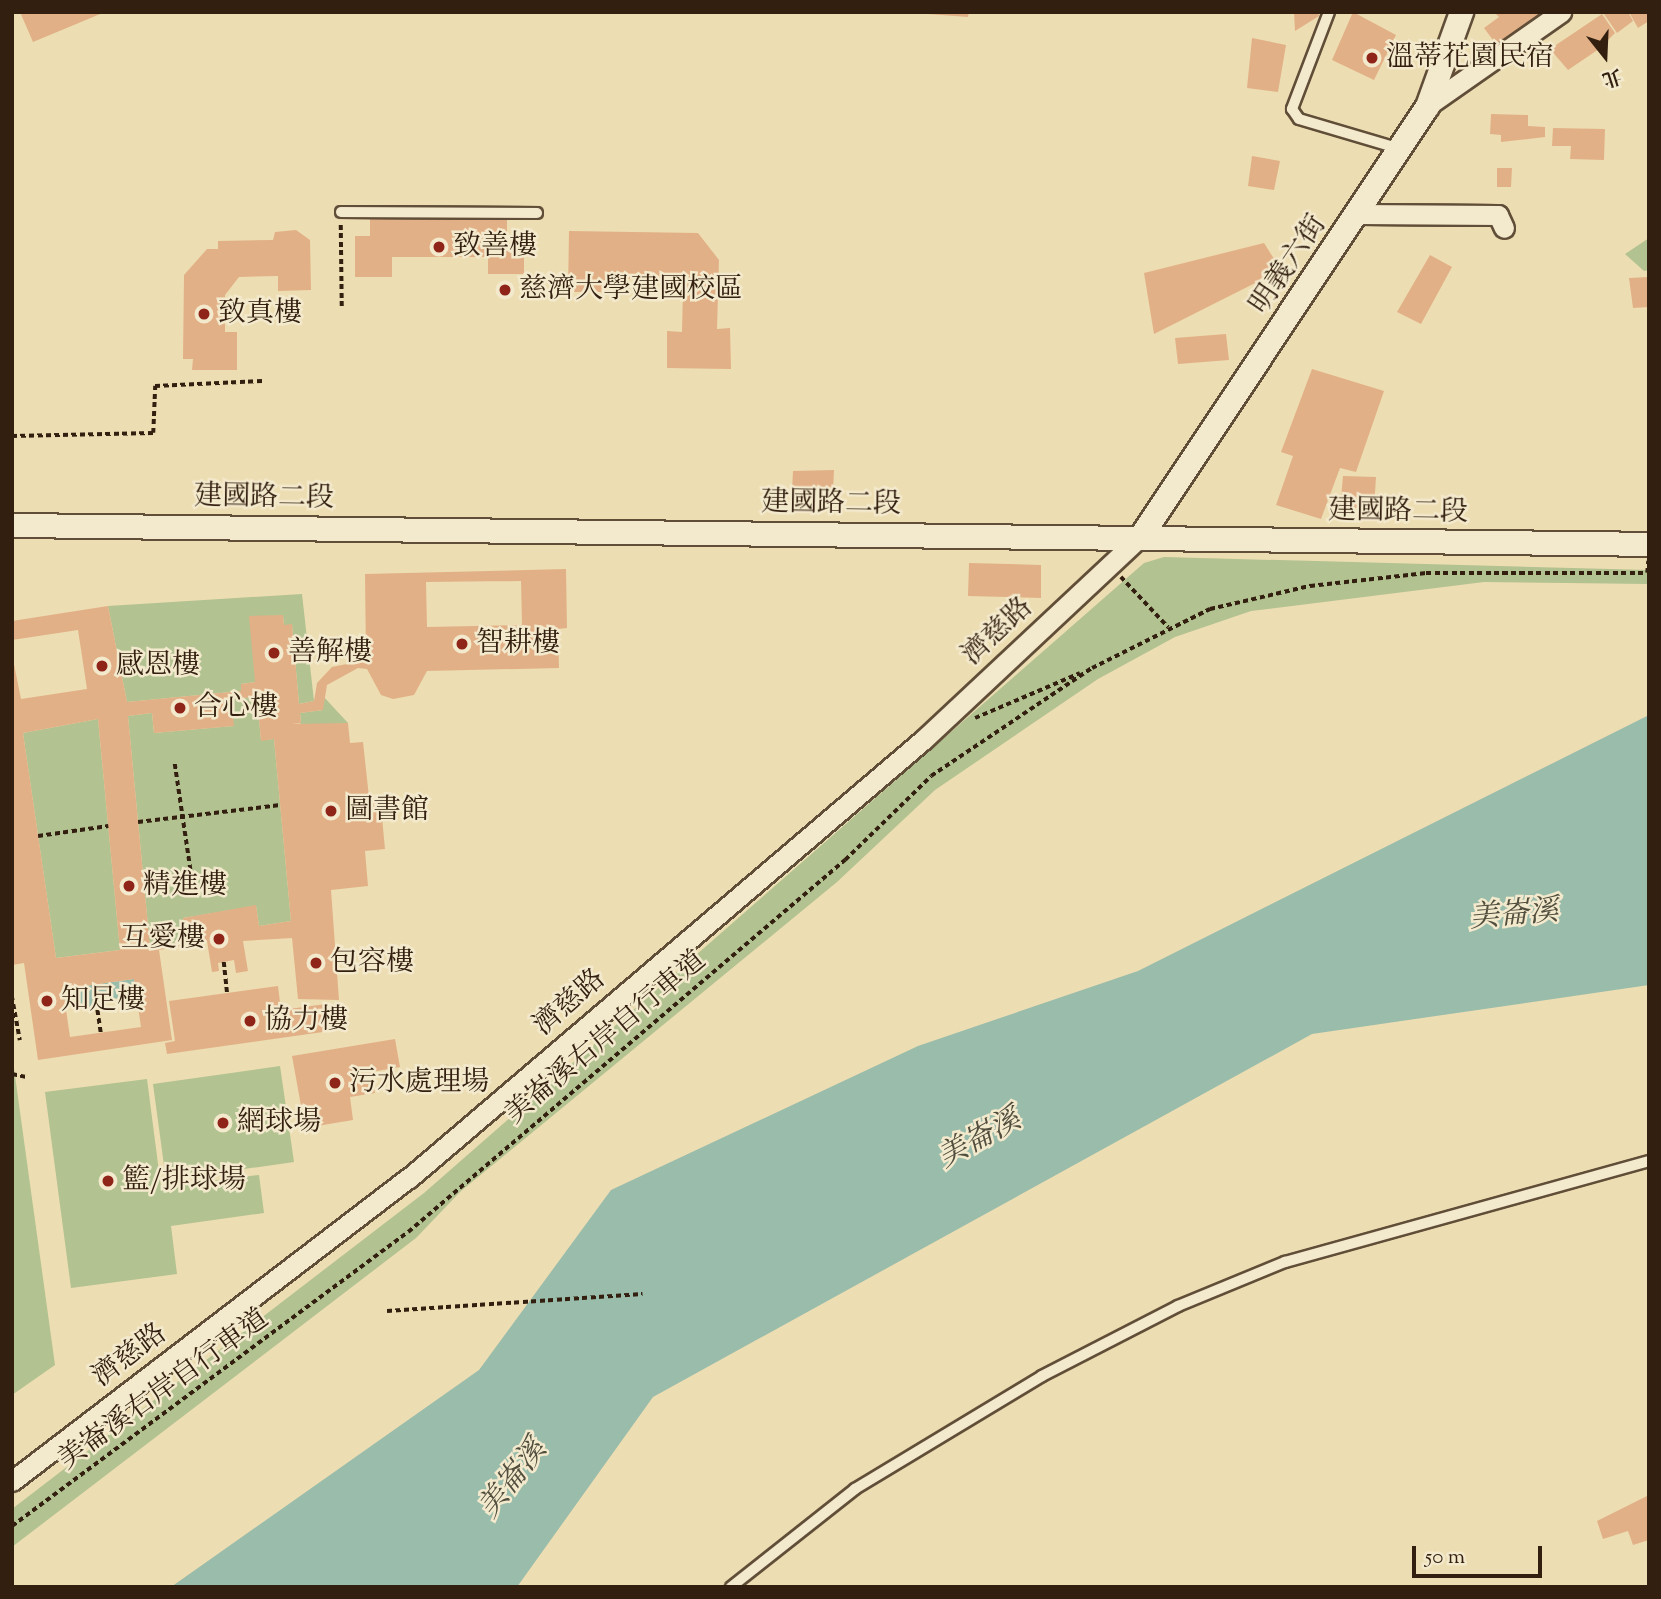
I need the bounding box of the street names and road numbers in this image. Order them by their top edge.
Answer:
street label: 明義六街 [1244,209,1334,321]
street label: 建國路二段 [194,480,334,516]
street label: 建國路二段 [761,486,901,522]
street label: 建國路二段 [1328,494,1468,530]
street label: 濟慈路 [956,591,1040,673]
street label: 美崙溪右岸自行車道 [499,944,713,1132]
street label: 濟慈路 [527,963,613,1043]
street label: 美崙溪右岸自行車道 [52,1302,276,1478]
street label: 濟慈路 [86,1317,174,1395]

